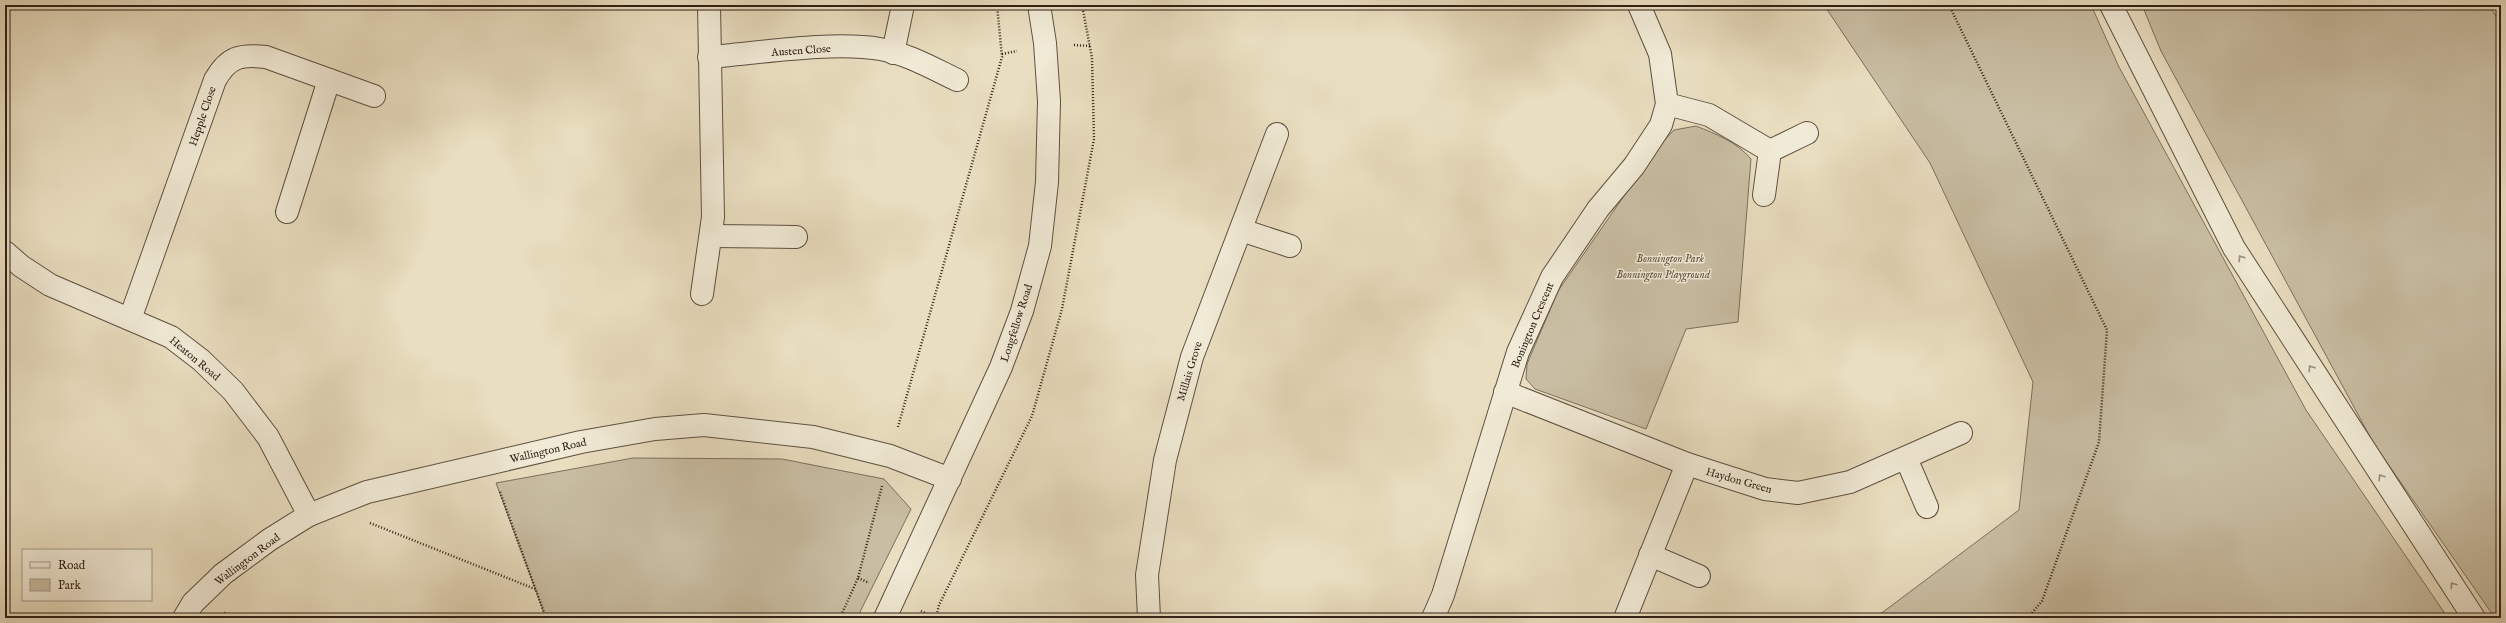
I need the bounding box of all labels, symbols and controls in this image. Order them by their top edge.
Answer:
street label: Austen Close [770,42,831,60]
street label: Hepple Close [186,85,220,148]
park label: Bonnington Park [1636,252,1704,267]
one-way arrow [2238,255,2245,262]
park label: Bonnington Playground [1616,268,1711,283]
street label: Bonington Crescent [1509,280,1557,370]
street label: Longfellow Road [998,283,1036,364]
street label: Heaton Road [166,334,223,384]
street label: Millais Grove [1174,340,1206,403]
one-way arrow [2308,365,2316,372]
street label: Wallington Road [509,435,588,467]
street label: Haydon Green [1704,465,1773,497]
one-way arrow [2378,474,2386,481]
street label: Wallington Road [212,531,283,589]
legend [22,549,152,601]
text: Road [58,558,86,573]
text: Park [58,578,81,593]
one-way arrow [2451,583,2458,590]

